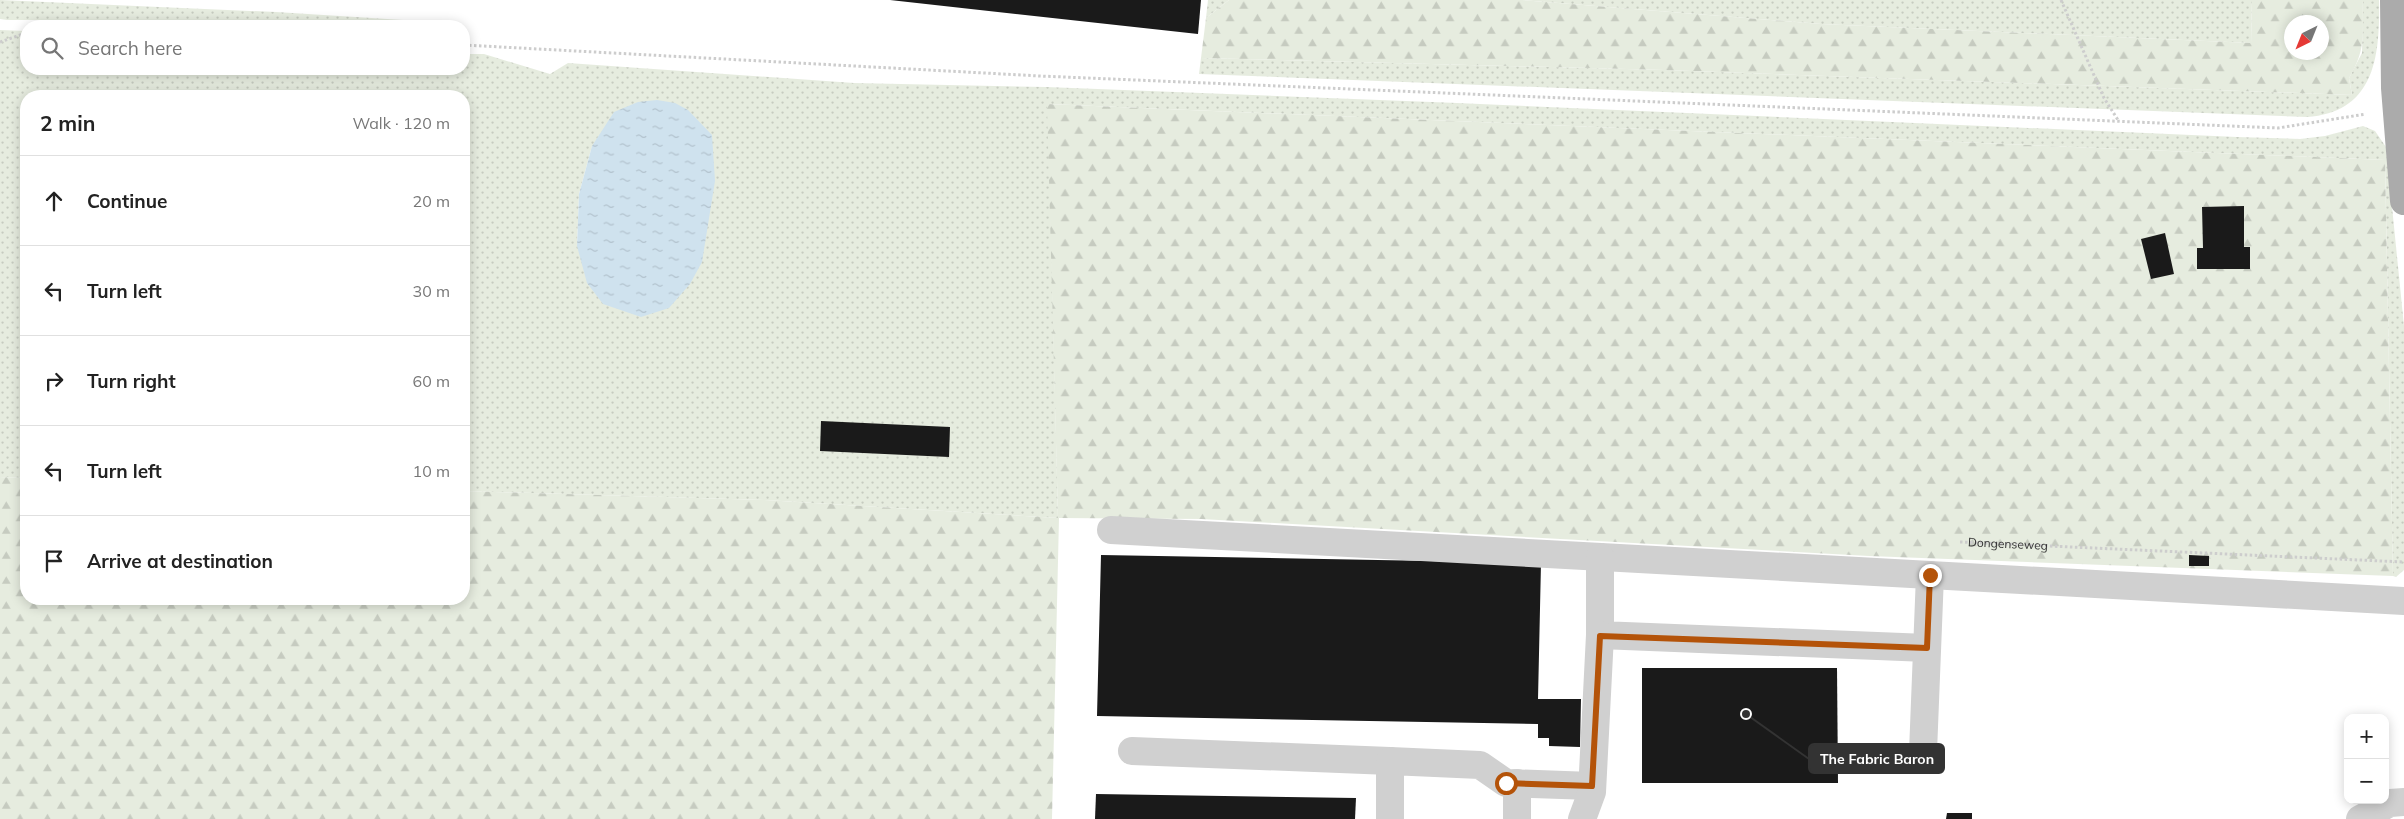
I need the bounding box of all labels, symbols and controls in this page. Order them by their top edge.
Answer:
north arrow [2284,15,2329,60]
search box [20,20,470,75]
icon: search [38,34,66,62]
text: Search here [78,36,182,60]
text: 2 min [40,110,95,136]
text: Walk · 120 m [352,113,450,133]
icon: ahead [40,187,68,215]
text: Continue [87,189,167,213]
text: 20 m [413,191,450,211]
icon: left [40,277,68,305]
text: Turn left [87,279,162,303]
text: 30 m [413,281,450,301]
icon: right [40,367,68,395]
text: Turn right [87,369,176,393]
text: 60 m [413,371,450,391]
icon: left [40,457,68,485]
text: Turn left [87,459,162,483]
text: 10 m [413,461,450,481]
street label: Dongenseweg [1968,534,2048,553]
icon: arrive [40,547,68,575]
text: Arrive at destination [87,549,273,573]
route end [1919,564,1942,587]
map controls [2344,714,2389,804]
button: + [2344,714,2389,759]
callout: The Fabric Baron [1809,744,1944,773]
text: The Fabric Baron [1820,750,1934,768]
button: − [2344,759,2389,804]
route start [1495,772,1518,795]

